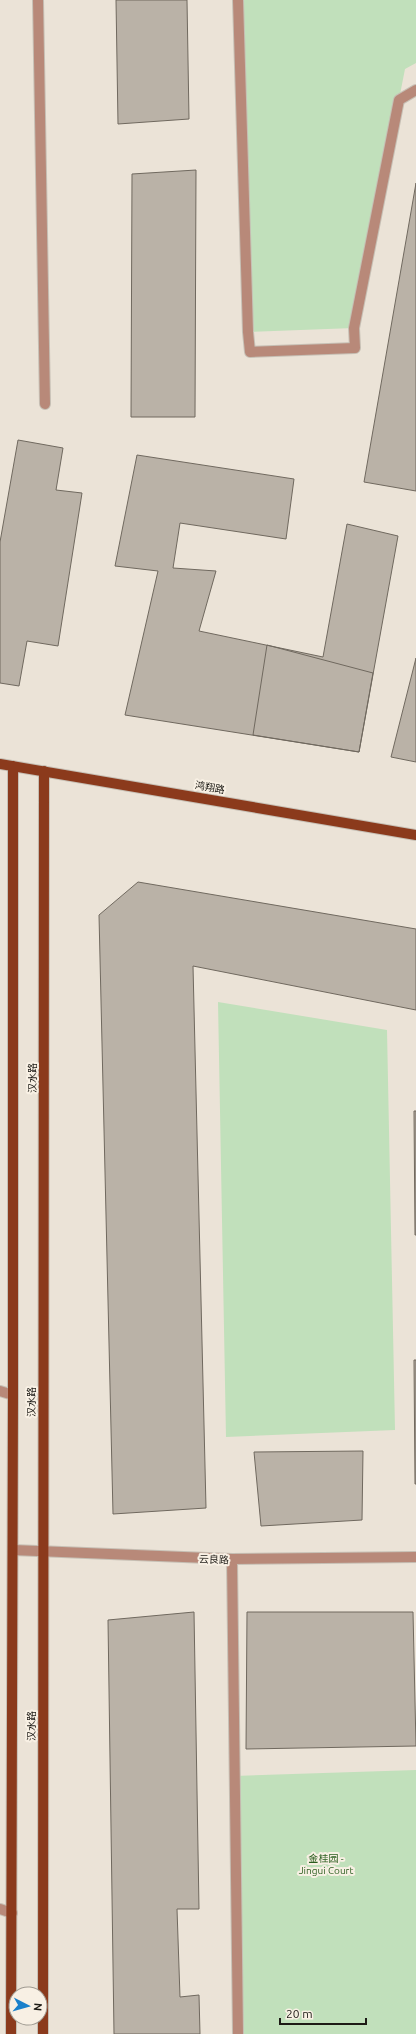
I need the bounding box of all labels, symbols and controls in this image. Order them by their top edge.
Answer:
street label: 鸿翔路 [194,779,226,796]
street label: 汉水路 [27,1063,38,1093]
street label: 汉水路 [26,1387,37,1417]
street label: 云良路 [199,1553,229,1566]
street label: 汉水路 [26,1711,37,1741]
park label: 金桂园 - Jingui Court [299,1853,353,1876]
north arrow [8,1986,48,2026]
scale bar [280,2000,366,2026]
text: N [32,2002,44,2012]
text: 20 m [286,2007,313,2020]

